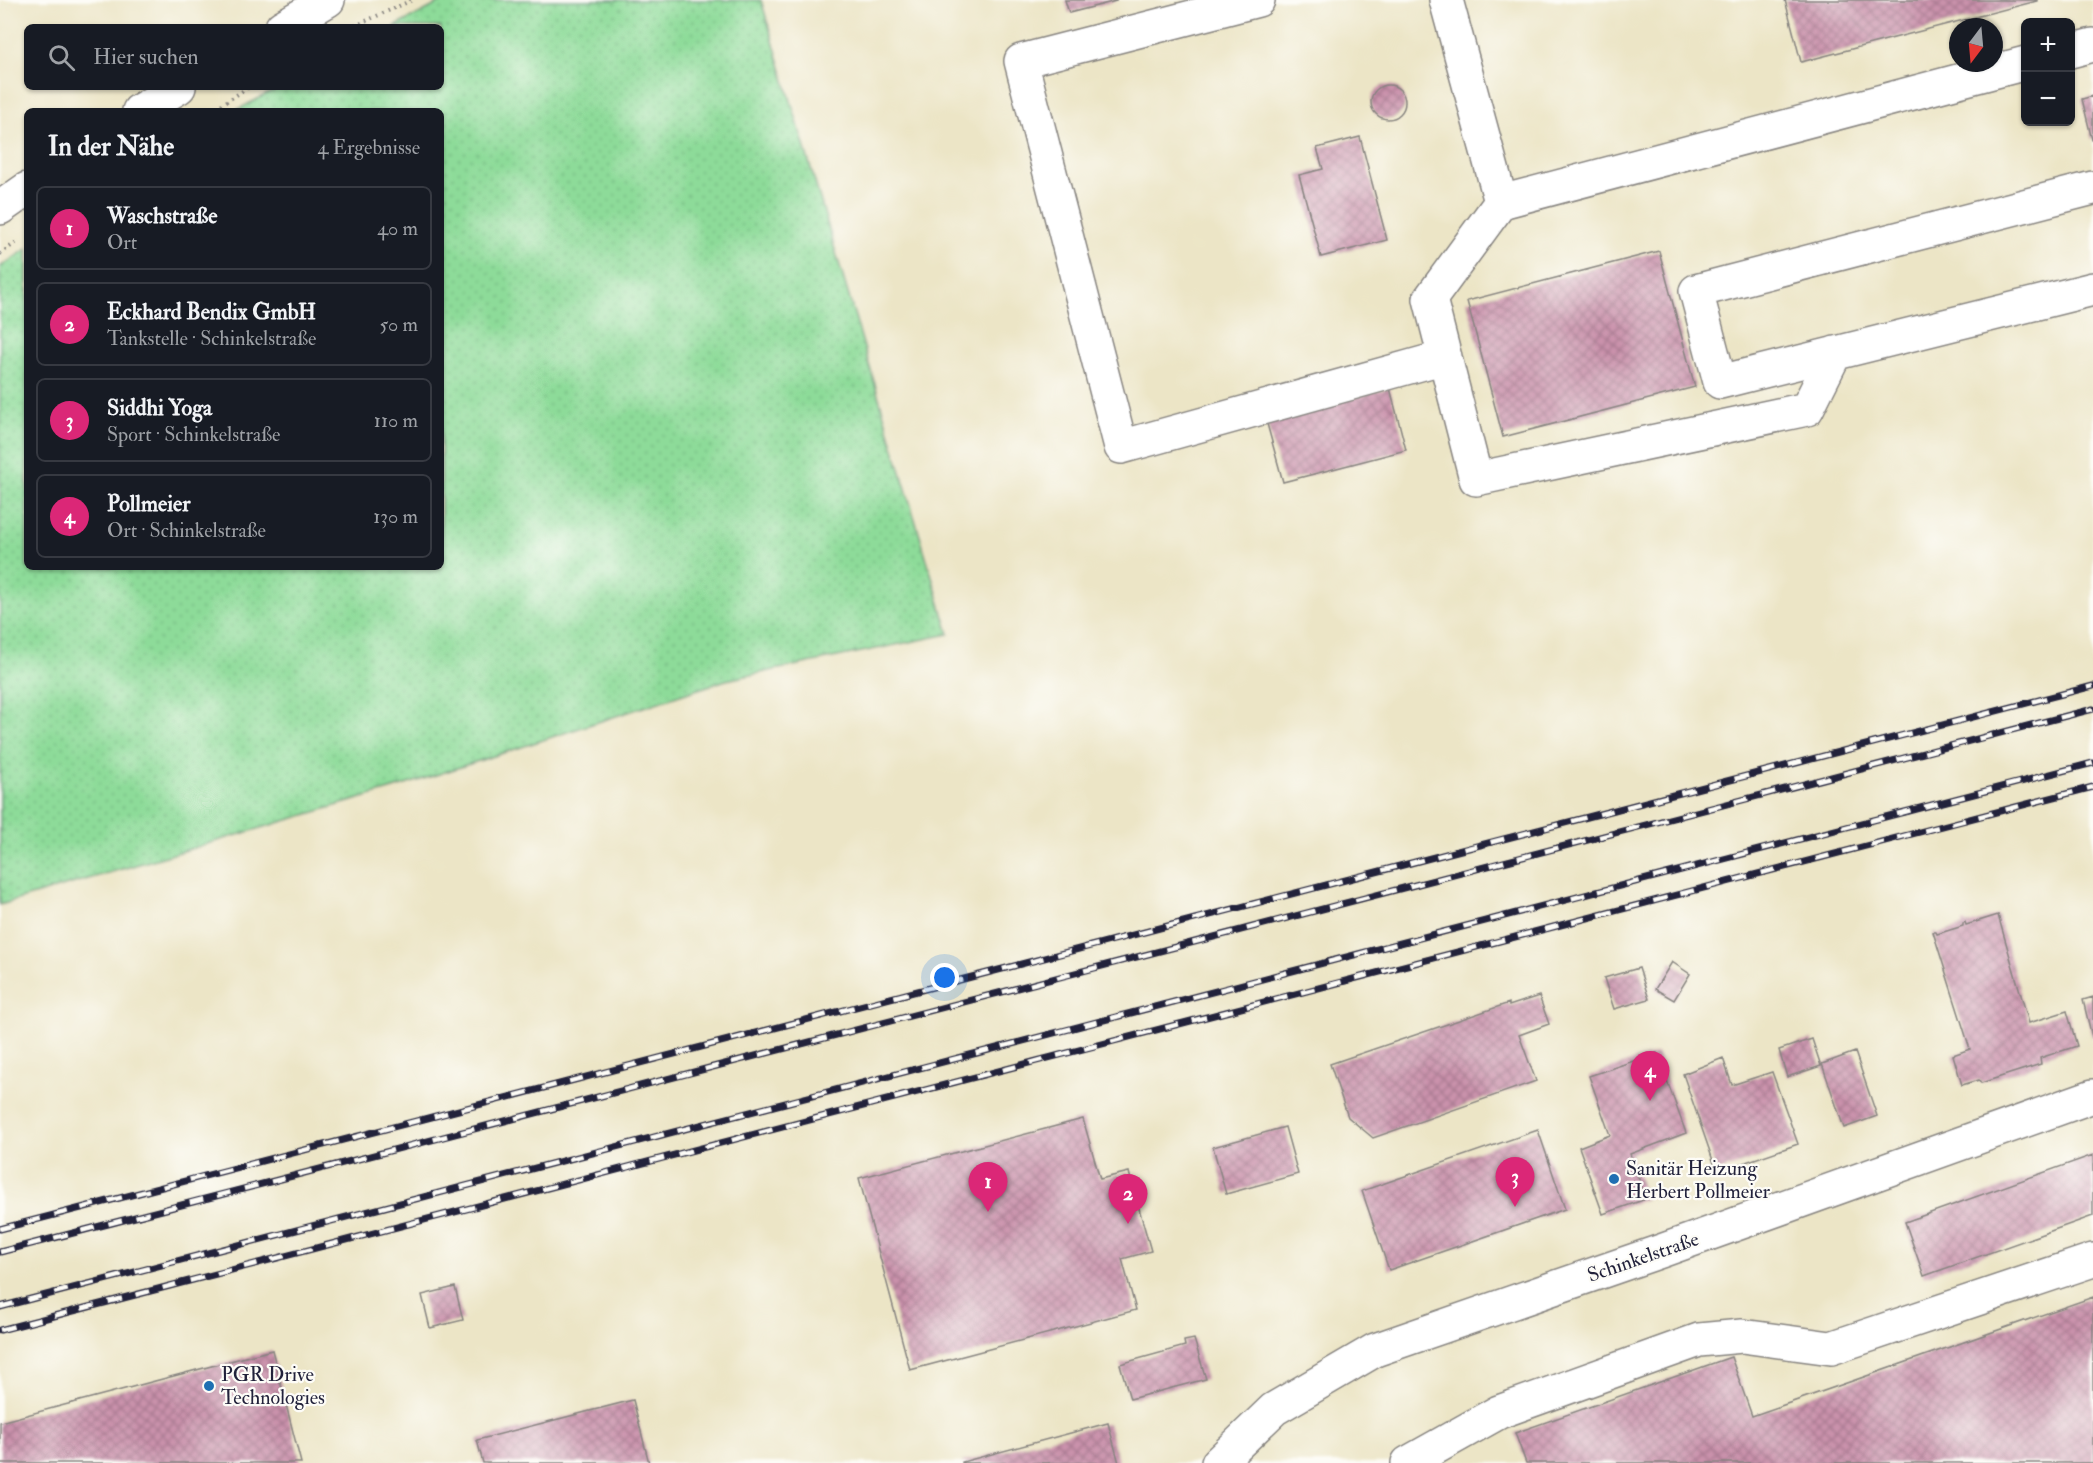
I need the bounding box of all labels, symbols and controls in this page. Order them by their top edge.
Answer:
north arrow [1949,18,2003,72]
map controls [2021,18,2075,126]
button: + [2021,18,2075,72]
search box [24,24,444,90]
icon: search [45,41,78,74]
text: Hier suchen [93,43,199,71]
button: − [2021,72,2075,126]
text: In der Nähe [48,131,174,163]
text: 4 Ergebnisse [318,135,420,160]
text: Waschstraße [107,202,217,230]
text: 1 [66,216,73,241]
text: 40 m [377,216,418,241]
text: Ort [107,230,137,255]
text: Eckhard Bendix GmbH [107,298,316,326]
text: 2 [64,312,75,337]
text: 50 m [379,312,418,337]
text: Tankstelle · Schinkelstraße [107,326,316,351]
text: Siddhi Yoga [107,394,212,422]
text: 3 [66,408,73,433]
text: 110 m [374,408,418,433]
text: Sport · Schinkelstraße [107,422,280,447]
text: Pollmeier [107,490,190,518]
text: 4 [64,504,75,529]
text: 130 m [373,504,418,529]
text: Ort · Schinkelstraße [107,518,266,543]
your location [930,963,959,992]
pin: 4 [1630,1052,1670,1101]
place label: Sanitär Heizung Herbert Pollmeier [1626,1156,1771,1204]
pin: 3 [1496,1158,1534,1207]
pin: 1 [968,1162,1008,1212]
marker: Sanitär Heizung Herbert Pollmeier [1607,1172,1621,1186]
pin: 2 [1108,1174,1148,1224]
street label: Schinkelstraße [1584,1226,1702,1288]
place label: PGR Drive Technologies [221,1362,325,1410]
marker: PGR Drive Technologies [202,1379,216,1393]

